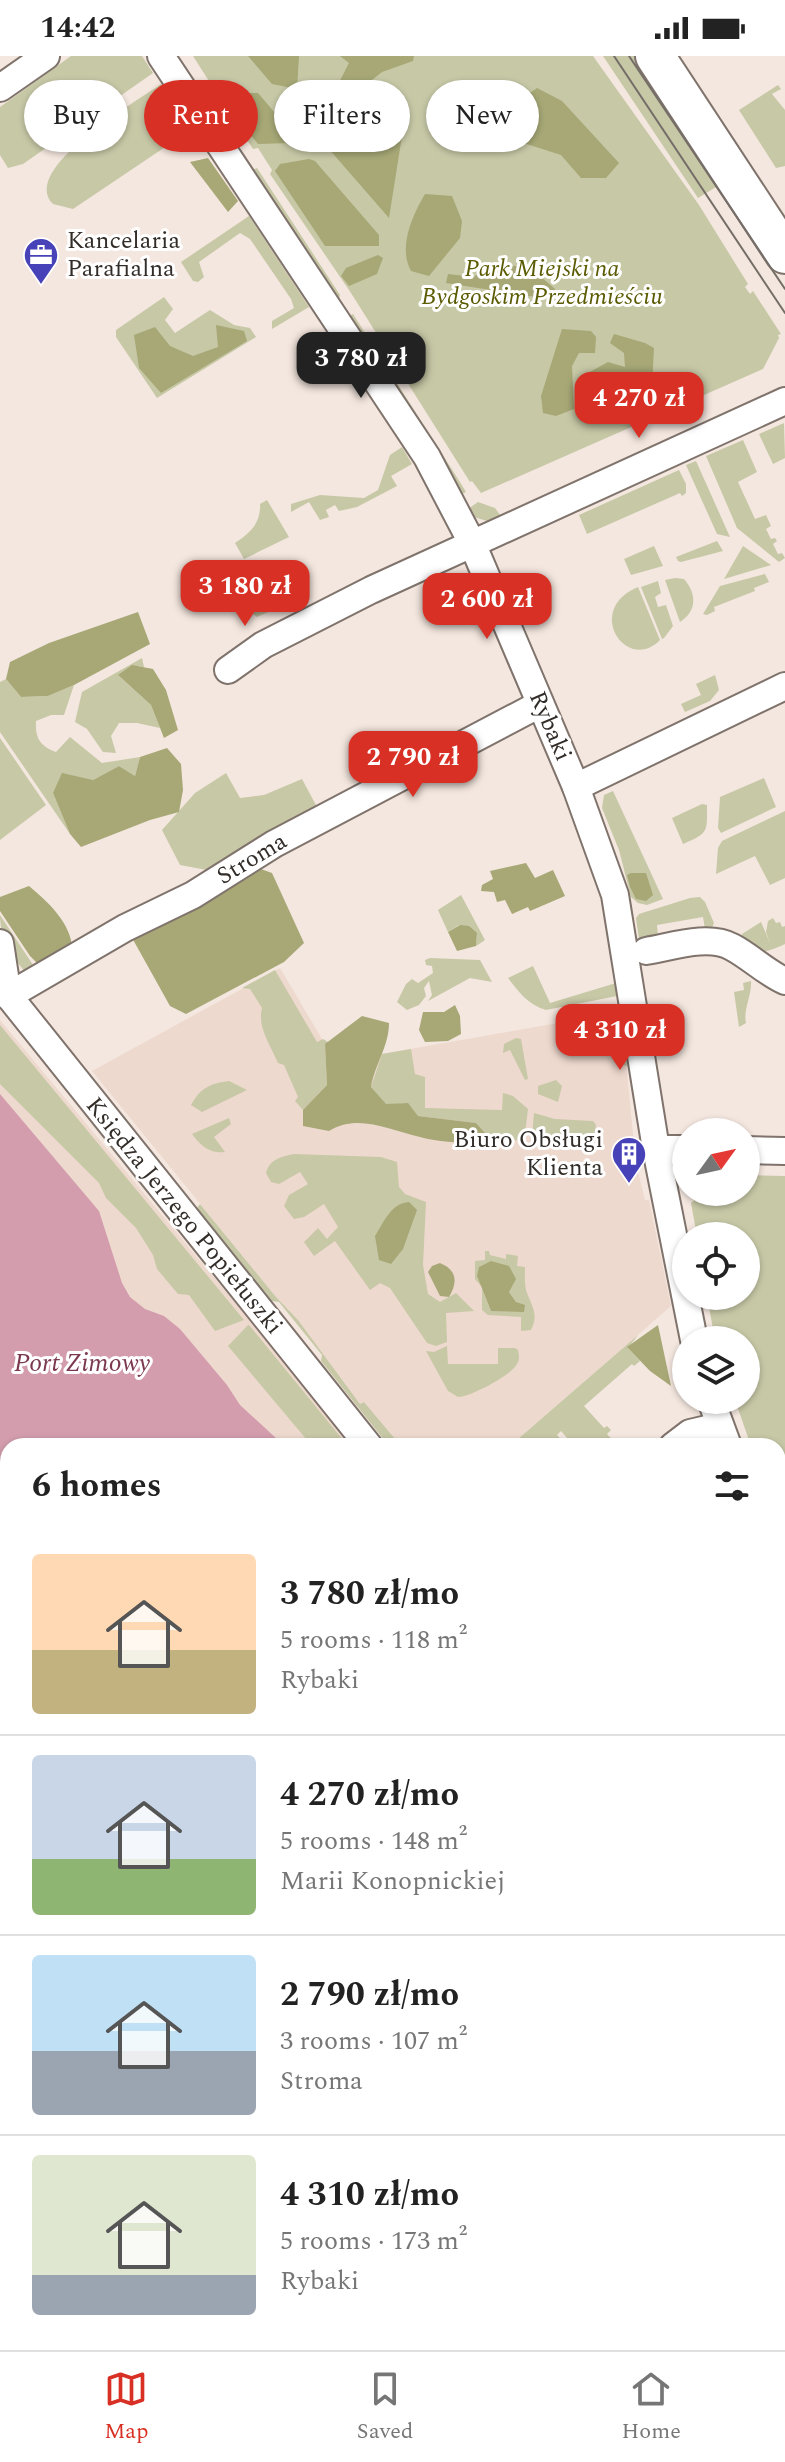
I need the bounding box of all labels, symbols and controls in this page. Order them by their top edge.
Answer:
text: 14:42 [40,5,115,51]
chip: Buy [24,80,128,152]
chip: Rent [144,80,258,152]
chip: Filters [274,80,410,152]
chip: New [426,80,539,152]
place label: Kancelaria Parafialna [67,223,180,287]
office icon: Kancelaria Parafialna [22,236,60,286]
park label: Park Miejski na Bydgoskim Przedmieściu [421,251,663,315]
pin: 3 780 zł [278,332,444,400]
text: 3 780 zł [315,338,407,378]
pin: 4 270 zł [556,372,722,440]
text: 4 270 zł [593,378,685,418]
pin: 3 180 zł [162,560,328,628]
text: 3 180 zł [199,566,291,606]
pin: 2 600 zł [404,573,570,641]
text: 2 600 zł [441,579,533,619]
street label: Rybaki [519,685,581,767]
pin: 2 790 zł [330,731,496,799]
text: 2 790 zł [367,737,459,777]
street label: Stroma [210,824,294,894]
pin: 4 310 zł [537,1004,703,1072]
text: 4 310 zł [574,1010,666,1050]
street label: Księdza Jerzego Popiełuszki [77,1089,291,1343]
north arrow [672,1118,760,1206]
map controls [672,1118,760,1414]
place label: Biuro Obsługi Klienta [453,1122,603,1186]
building icon: Biuro Obsługi Klienta [610,1135,648,1185]
button: locate [672,1222,760,1310]
button: layers [672,1326,760,1414]
water label: Port Zimowy [14,1343,150,1383]
text: 6 homes [32,1460,162,1512]
icon: filters [710,1464,754,1508]
text: 3 780 zł/mo [280,1568,459,1620]
icon: home [96,1586,192,1682]
text: 5 rooms · 118 m² [280,1620,467,1660]
text: Rybaki [280,1660,359,1700]
text: 4 270 zł/mo [280,1769,459,1821]
icon: home [96,1787,192,1883]
text: 5 rooms · 148 m² [280,1821,467,1861]
text: Marii Konopnickiej [280,1861,505,1901]
text: 2 790 zł/mo [280,1969,459,2021]
icon: home [96,1987,192,2083]
text: 3 rooms · 107 m² [280,2021,467,2061]
text: Stroma [280,2061,363,2101]
text: 4 310 zł/mo [280,2169,459,2221]
icon: home [96,2187,192,2283]
text: 5 rooms · 173 m² [280,2221,467,2261]
text: Rybaki [280,2261,359,2301]
tab: Map [104,2367,149,2448]
tab: Saved [357,2367,413,2448]
tab: Home [622,2367,681,2448]

